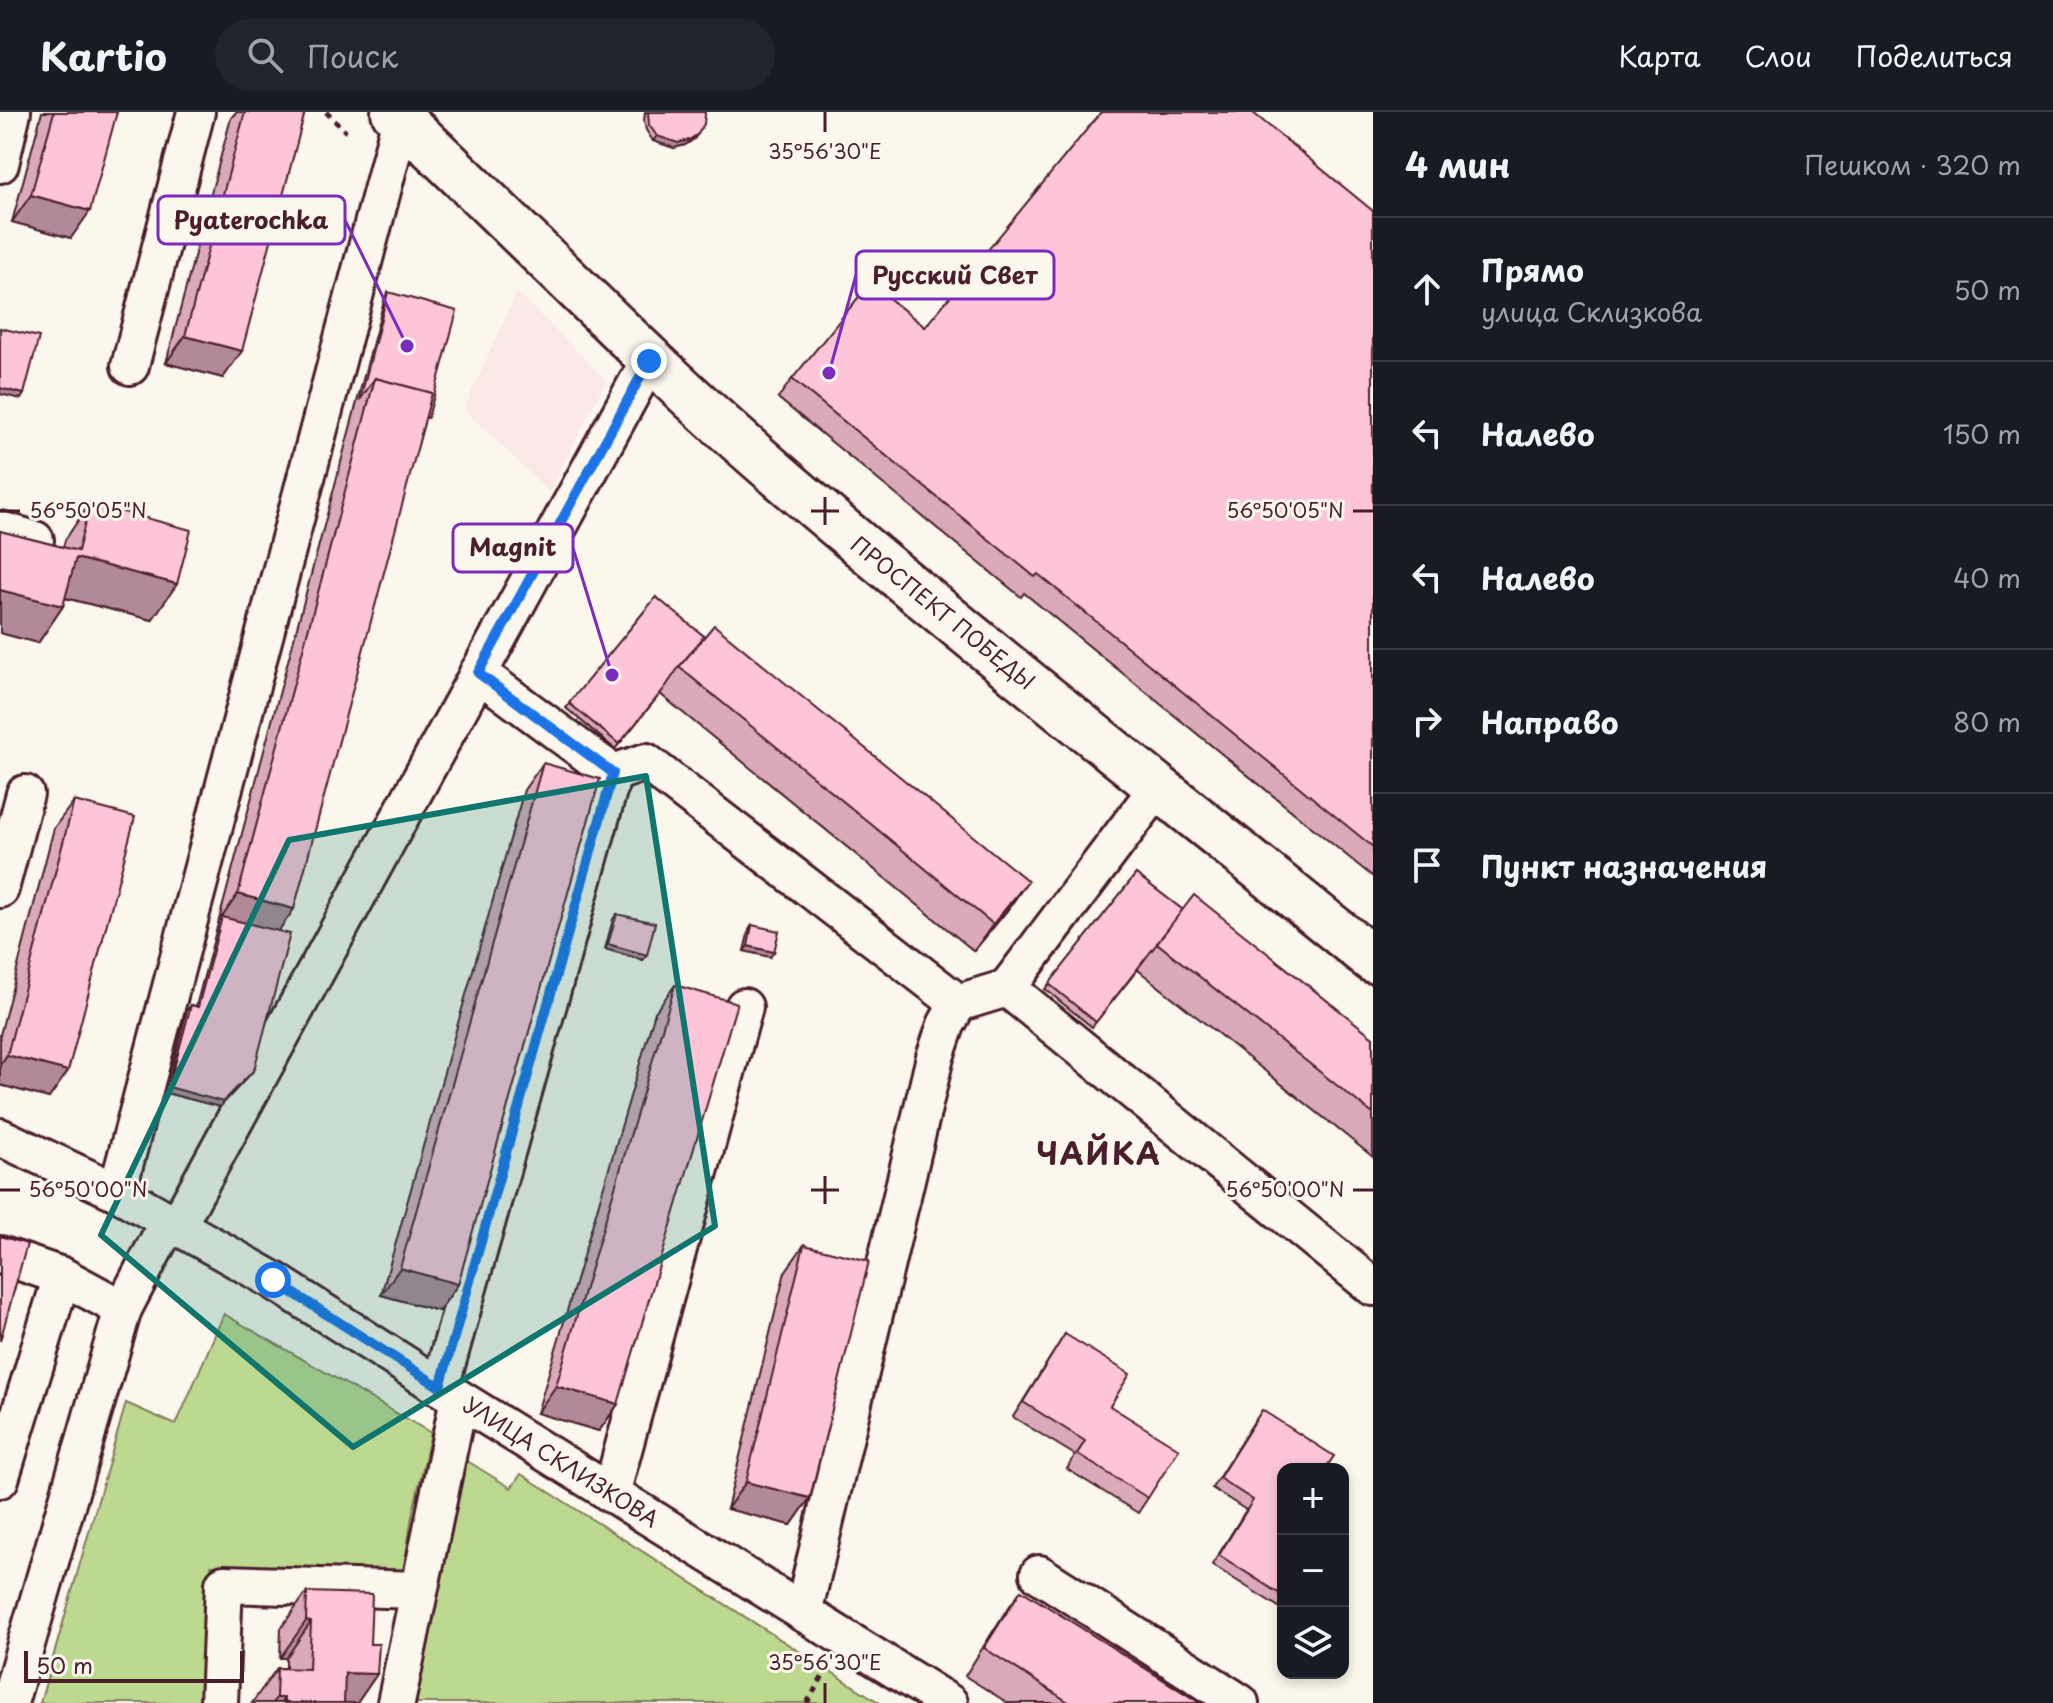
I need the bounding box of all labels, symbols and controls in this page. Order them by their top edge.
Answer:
search box [215,19,775,91]
text: Kartio [40,27,167,84]
icon: search [243,33,287,77]
text: Поиск [307,33,398,78]
text: Карта [1618,34,1701,77]
text: Слои [1745,34,1812,77]
text: Поделиться [1856,34,2013,77]
text: 35°56'30"E [768,136,882,166]
text: 4 мин [1405,138,1510,190]
text: Пешком · 320 m [1804,145,2021,184]
callout: Pyaterochka [158,196,345,244]
text: Pyaterochka [174,201,329,237]
text: Прямо [1481,247,1584,292]
callout: Русский Свет [856,251,1054,299]
text: Русский Свет [872,256,1038,292]
icon: ahead [1405,267,1449,311]
text: 50 m [1954,270,2021,309]
text: улица Склизкова [1481,292,1702,331]
route end [631,343,667,379]
icon: left [1405,411,1449,455]
text: Налево [1481,411,1595,456]
text: 150 m [1943,414,2021,453]
text: 56°50'05"N [29,495,147,525]
text: 56°50'05"N [1226,495,1344,525]
callout: Magnit [453,524,573,572]
street label: ПРОСПЕКТ ПОБЕДЫ [845,527,1043,697]
text: Magnit [469,528,557,564]
icon: left [1405,555,1449,599]
text: Налево [1481,555,1595,600]
text: 40 m [1953,558,2021,597]
icon: right [1405,699,1449,743]
text: Направо [1481,699,1619,744]
text: 80 m [1953,702,2021,741]
icon: arrive [1405,843,1449,887]
text: Пункт назначения [1481,843,1767,888]
district label: ЧАЙКА [1036,1130,1162,1175]
text: 56°50'00"N [29,1174,147,1204]
text: 56°50'00"N [1226,1174,1344,1204]
route start [255,1262,291,1298]
street label: УЛИЦА СКЛИЗКОВА [458,1387,666,1534]
map controls [1277,1463,1349,1679]
button: + [1277,1463,1349,1535]
button: − [1277,1535,1349,1607]
button: layers [1277,1607,1349,1679]
scale bar [24,1647,244,1683]
text: 35°56'30"E [768,1647,882,1677]
text: 50 m [36,1648,93,1681]

